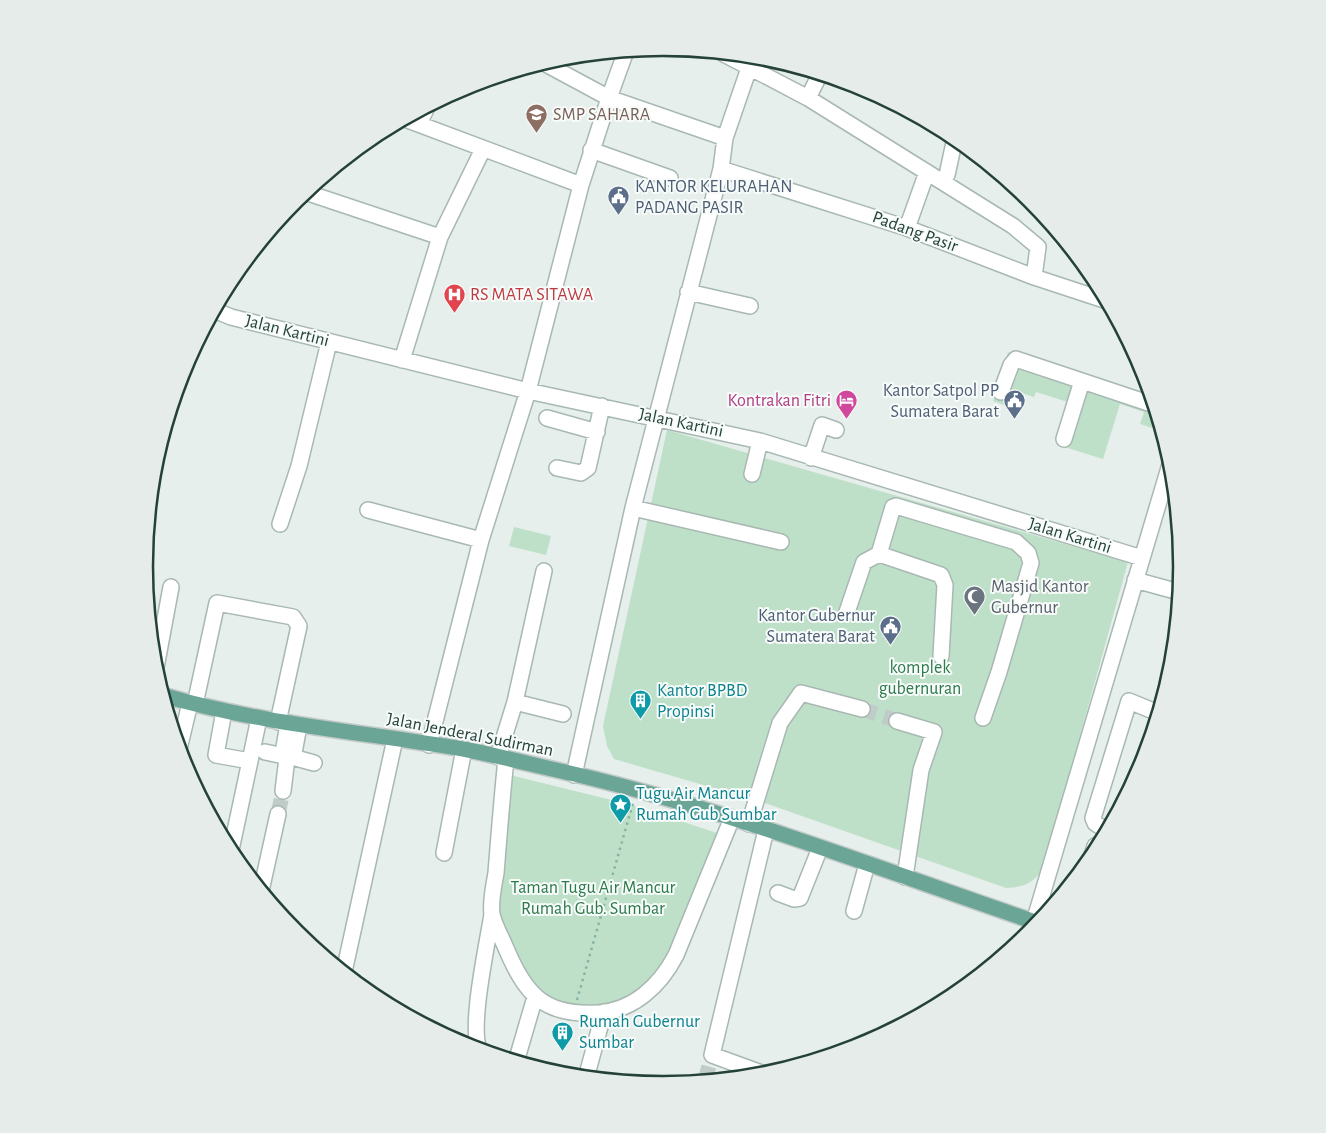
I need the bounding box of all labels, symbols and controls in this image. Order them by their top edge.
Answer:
school or university icon: SMP SAHARA [525,103,549,134]
place label: SMP SAHARA [553,106,651,124]
place label: KANTOR KELURAHAN PADANG PASIR [635,178,792,217]
public building icon: KANTOR KELURAHAN PADANG PASIR [607,185,631,216]
street label: Padang Pasir [870,208,960,256]
hospital icon: RS MATA SITAWA [442,283,466,314]
place label: RS MATA SITAWA [470,286,594,304]
street label: Jalan Kartini [243,312,331,350]
place label: Kantor Satpol PP Sumatera Barat [883,382,999,421]
hotel icon: Kontrakan Fitri [835,389,859,420]
public building icon: Kantor Satpol PP Sumatera Barat [1003,389,1027,420]
place label: Kontrakan Fitri [728,392,831,410]
street label: Jalan Kartini [637,405,725,441]
street label: Jalan Kartini [1026,515,1114,557]
place label: Masjid Kantor Gubernur [991,578,1089,617]
mosque icon: Masjid Kantor Gubernur [963,585,987,616]
place label: Kantor Gubernur Sumatera Barat [758,607,875,646]
public building icon: Kantor Gubernur Sumatera Barat [879,614,903,645]
park label: komplek gubernuran [879,659,961,698]
place label: Kantor BPBD Propinsi [657,682,747,721]
building icon: Kantor BPBD Propinsi [629,689,653,720]
street label: Jalan Jenderal Sudirman [385,710,555,760]
place label: Tugu Air Mancur Rumah Gub Sumbar [636,785,777,824]
place icon: Tugu Air Mancur Rumah Gub Sumbar [608,792,632,823]
park label: Taman Tugu Air Mancur Rumah Gub. Sumbar [511,879,676,918]
place label: Rumah Gubernur Sumbar [579,1013,700,1052]
building icon: Rumah Gubernur Sumbar [551,1020,575,1051]

